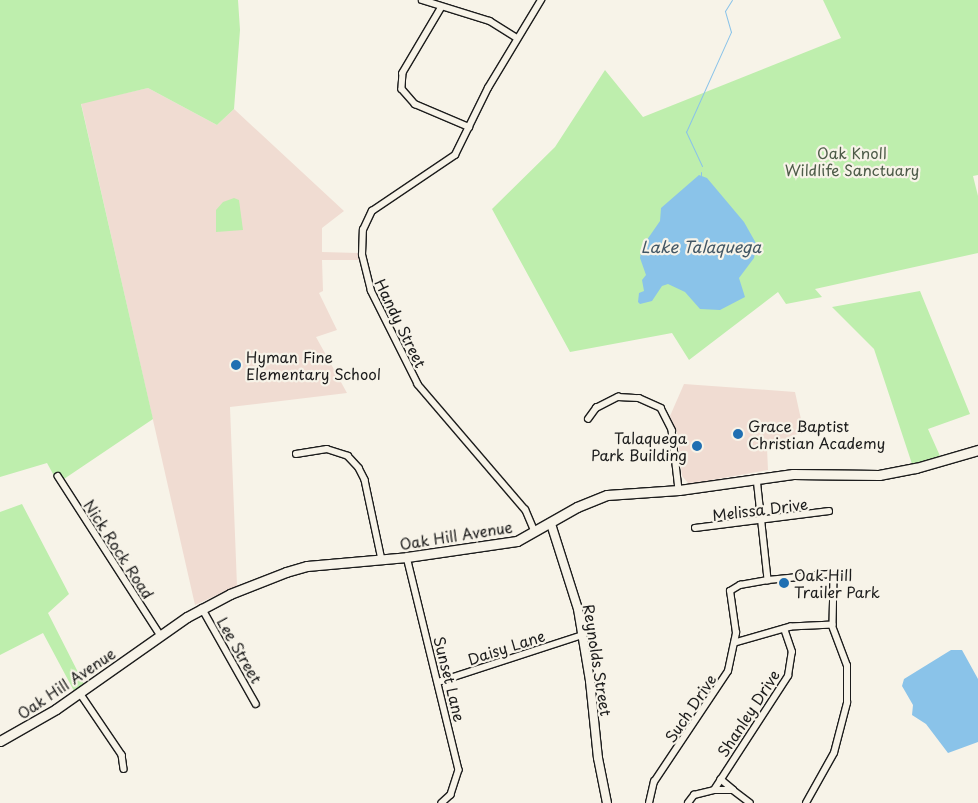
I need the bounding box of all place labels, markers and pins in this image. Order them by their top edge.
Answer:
place label: Hyman Fine Elementary School [246,347,381,382]
marker: Hyman Fine Elementary School [230,359,242,371]
place label: Grace Baptist Christian Academy [748,416,886,451]
place label: Talaquega Park Building [590,428,687,463]
marker: Grace Baptist Christian Academy [732,428,744,440]
marker: Talaquega Park Building [691,440,703,452]
place label: Oak Hill Trailer Park [794,565,881,600]
marker: Oak Hill Trailer Park [778,577,790,589]

